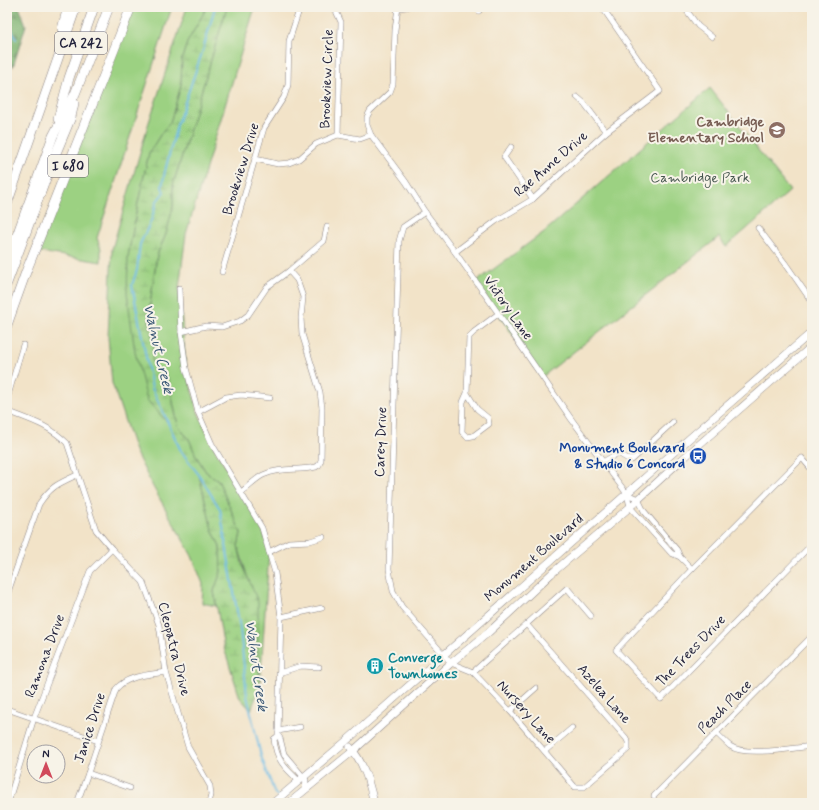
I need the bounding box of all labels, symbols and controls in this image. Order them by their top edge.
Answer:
street label: Brookview Circle [316,29,338,129]
road number: CA 242 [55,32,107,54]
place label: Cambridge Elementary School [648,113,764,147]
school or university icon: Cambridge Elementary School [767,120,787,140]
street label: Brookview Drive [218,121,264,217]
street label: Rae Anne Drive [510,127,592,201]
road number: I 680 [48,155,88,177]
park label: Cambridge Park [650,169,750,188]
street label: Victory Lane [479,272,537,344]
water label: Walnut Creek [138,302,178,397]
street label: Carey Drive [371,407,391,477]
place label: Monument Boulevard & Studio 6 Concord [559,439,685,473]
bus stop icon: Monument Boulevard & Studio 6 Concord [688,446,708,466]
street label: Monument Boulevard [481,510,587,606]
street label: Cleopatra Drive [154,600,194,698]
street label: The Trees Drive [652,611,730,691]
street label: Ramona Drive [21,612,69,700]
water label: Walnut Creek [240,619,272,714]
place label: Converge Townhomes [388,649,458,683]
building icon: Converge Townhomes [365,656,385,676]
street label: Azelea Lane [573,660,635,728]
street label: Nursery Lane [493,676,559,748]
street label: Peach Place [694,676,756,738]
street label: Janice Drive [70,690,110,766]
north arrow [26,744,66,784]
text: N [42,748,50,762]

